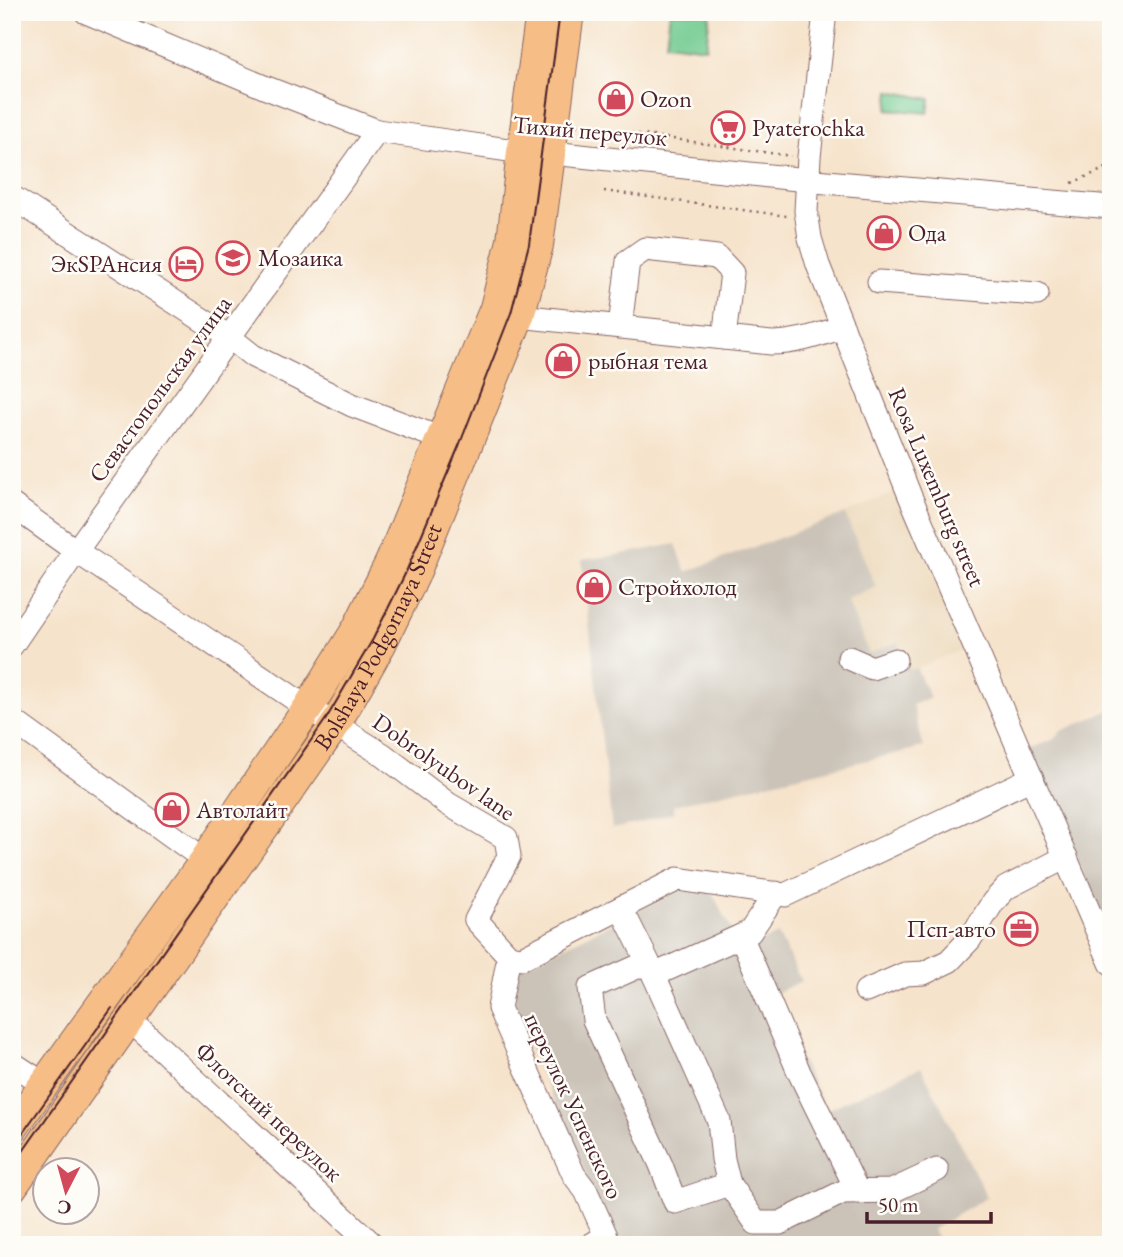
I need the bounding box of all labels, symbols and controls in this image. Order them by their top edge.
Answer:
shop icon: Ozon [597,80,635,118]
place label: Ozon [640,83,692,114]
street label: Тихий переулок [512,108,669,153]
supermarket icon: Pyaterochka [709,109,747,147]
place label: Pyaterochka [752,112,865,143]
shop icon: Ода [865,214,903,252]
place label: Ода [908,217,947,248]
school or university icon: Мозаика [214,239,252,277]
place label: Мозаика [258,242,343,273]
hotel icon: ЭкSPAнсия [167,245,205,283]
place label: ЭкSPAнсия [51,248,162,279]
street label: Севастопольская улица [81,289,238,488]
shop icon: рыбная тема [544,342,582,380]
place label: рыбная тема [588,345,708,376]
street label: Rosa Luxemburg street [882,383,994,591]
street label: Bolshaya Podgornaya Street [306,518,449,756]
shop icon: Стройхолод [575,568,613,606]
place label: Стройхолод [618,571,737,602]
street label: Dobrolyubov lane [367,706,522,827]
shop icon: Автолайт [153,791,191,829]
place label: Автолайт [195,794,288,825]
office icon: Псп-авто [1002,910,1040,948]
place label: Псп-авто [907,913,996,944]
street label: переулок Успенского [518,1008,631,1204]
street label: Флотский переулок [189,1035,350,1188]
north arrow [32,1156,102,1226]
scale bar [867,1180,992,1224]
text: 50 m [878,1191,919,1218]
text: С [56,1194,72,1221]

